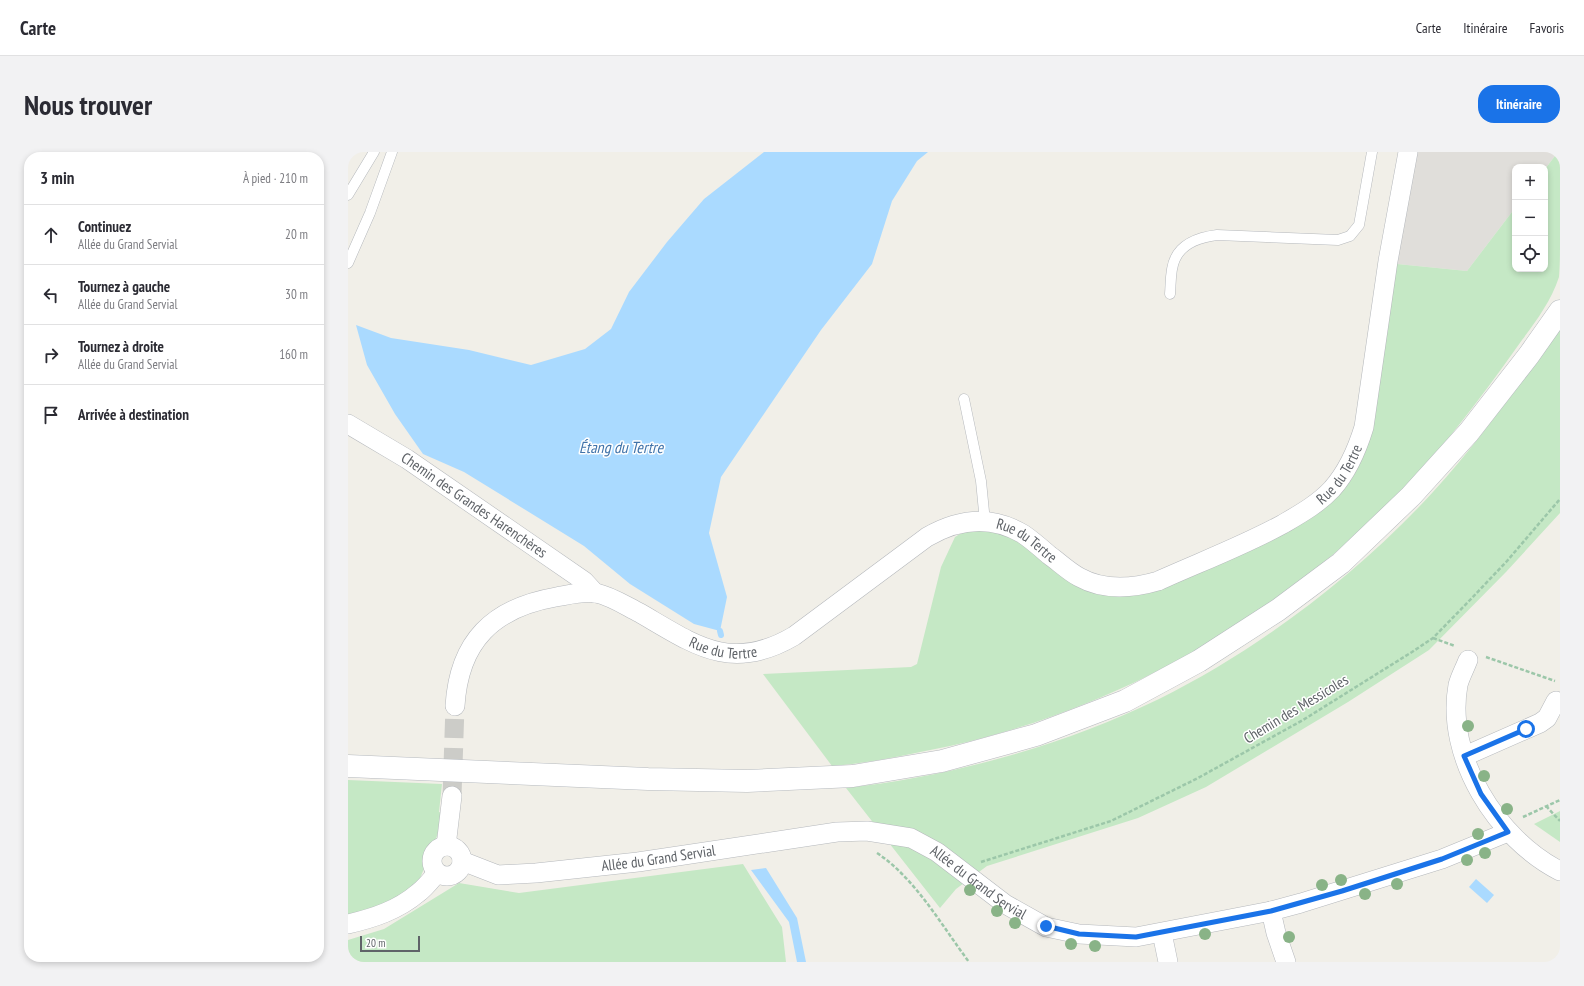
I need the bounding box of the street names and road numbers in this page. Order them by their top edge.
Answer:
street label: Rue du Tertre [1312,442,1366,508]
street label: Chemin des Grandes Harenchères [398,448,551,562]
street label: Rue du Tertre [994,514,1061,567]
street label: Rue du Tertre [686,632,759,663]
street label: Chemin des Messicoles [1240,670,1352,747]
street label: Allée du Grand Servial [600,840,717,875]
street label: Allée du Grand Servial [927,840,1031,923]

